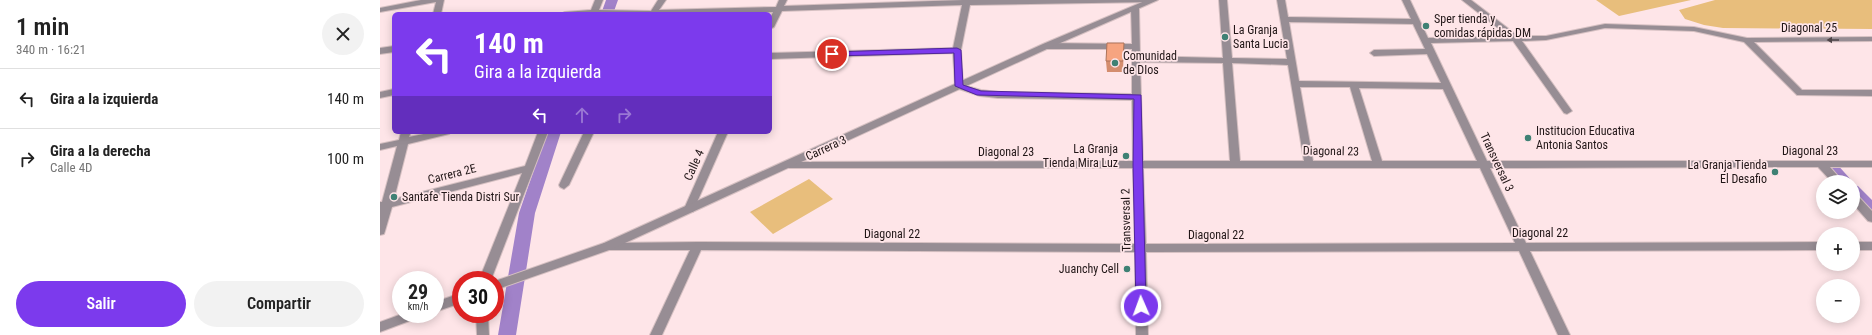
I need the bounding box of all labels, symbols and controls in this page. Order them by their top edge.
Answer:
place label: Sper tienda y comidas rápidas DM [1434,12,1531,40]
text: 1 min [16,13,69,41]
button: close [322,13,364,55]
marker: Sper tienda y comidas rápidas DM [1421,21,1431,31]
street label: Diagonal 25 [1781,21,1837,35]
place label: La Granja Santa Lucia [1233,23,1288,51]
text: 140 m [474,27,544,60]
icon: left [408,28,460,80]
marker: La Granja Santa Lucia [1220,32,1230,42]
pin [815,37,849,71]
one-way arrow [1826,37,1839,43]
text: 340 m · 16:21 [16,42,86,57]
icon: arrive [821,43,843,65]
place label: Comunidad de DIos [1123,49,1177,77]
marker: Comunidad de DIos [1110,58,1120,68]
text: Gira a la izquierda [474,61,601,82]
icon: left [16,88,38,110]
text: Gira a la izquierda [50,90,158,108]
text: 140 m [327,90,364,108]
icon: left [529,104,551,126]
icon: ahead [571,104,593,126]
icon: right [613,104,635,126]
place label: Institucion Educativa Antonia Santos [1536,124,1635,152]
street label: Transversal 3 [1477,130,1517,194]
street label: Carrera 3 [803,132,849,163]
marker: Institucion Educativa Antonia Santos [1523,133,1533,143]
text: Gira a la derecha [50,142,151,160]
place label: La Granja Tienda Mira Luz [1043,142,1118,170]
street label: Diagonal 23 [1303,144,1359,158]
street label: Diagonal 23 [1782,144,1838,158]
street label: Diagonal 23 [978,145,1034,159]
street label: Calle 4 [681,147,707,183]
icon: right [16,148,38,170]
text: 100 m [327,150,364,168]
marker: La Granja Tienda Mira Luz [1121,151,1131,161]
place label: La Granja Tienda El Desafio [1688,158,1767,186]
text: Calle 4D [50,160,92,175]
street label: Carrera 2E [426,161,478,187]
marker: La Granja Tienda El Desafio [1770,167,1780,177]
map controls [1816,175,1860,323]
button: layers [1816,175,1860,219]
street label: Transversal 2 [1118,188,1134,252]
place label: Santafe Tienda Distri Sur [402,190,520,204]
marker: Santafe Tienda Distri Sur [389,192,399,202]
street label: Diagonal 22 [1512,226,1568,240]
street label: Diagonal 22 [864,227,920,241]
button: + [1816,227,1860,271]
street label: Diagonal 22 [1188,228,1244,242]
place label: Juanchy Cell [1059,262,1119,276]
marker: Juanchy Cell [1122,264,1132,274]
speed limit sign: 30 [452,271,504,323]
button: − [1816,279,1860,323]
text: 29 [408,280,428,304]
button: Salir [16,281,186,327]
button: Compartir [194,281,364,327]
position arrow [1120,285,1162,327]
text: km/h [408,301,428,312]

